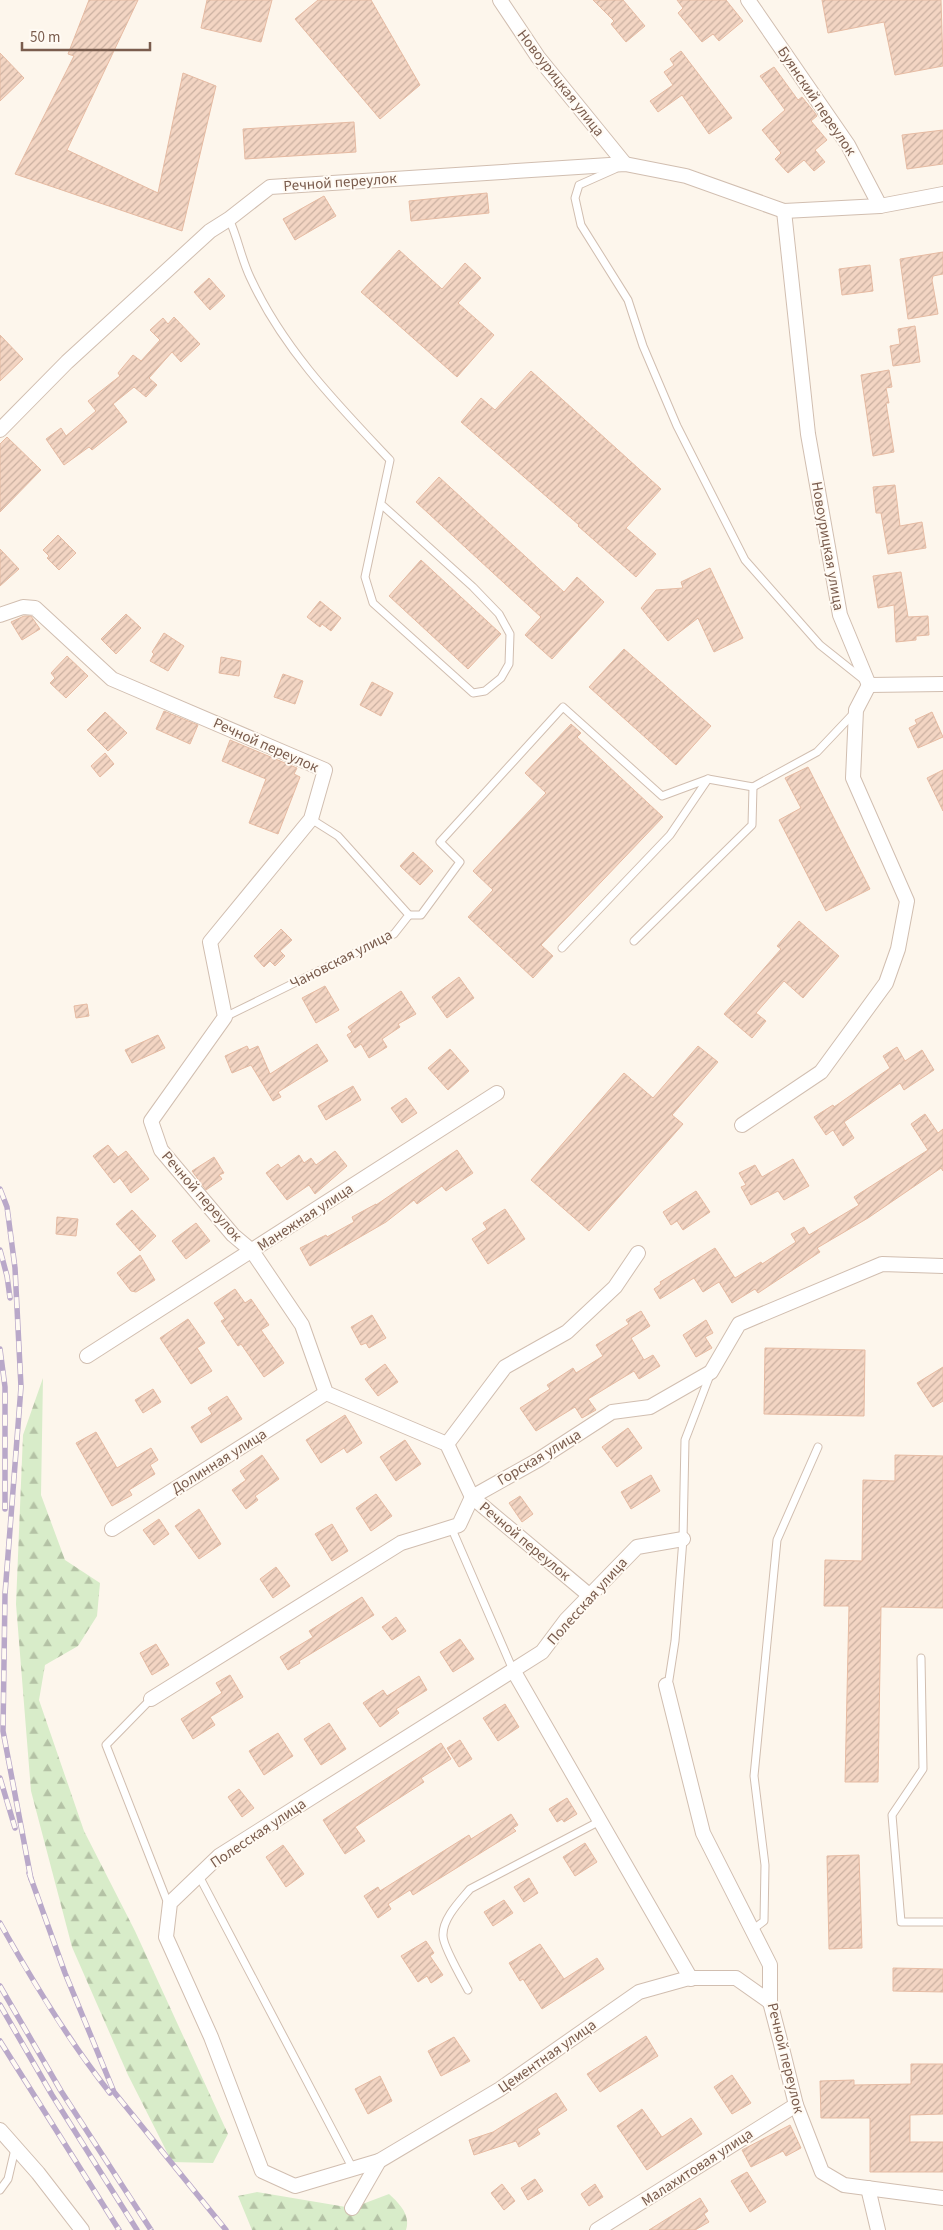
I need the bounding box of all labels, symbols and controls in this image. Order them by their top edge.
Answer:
scale bar [22,20,150,52]
street label: Новоурицкая улица [512,25,609,141]
text: 50 m [30,27,60,48]
street label: Буянский переулок [772,42,861,161]
street label: Речной переулок [283,168,398,197]
street label: Новоурицкая улица [806,480,849,612]
street label: Речной переулок [210,713,322,778]
street label: Чановская улица [286,925,396,994]
street label: Речной переулок [157,1147,247,1246]
street label: Манежная улица [253,1178,357,1256]
street label: Долинная улица [168,1424,271,1499]
street label: Горская улица [494,1424,585,1491]
street label: Речной переулок [475,1497,575,1586]
street label: Полесская улица [542,1553,632,1650]
street label: Полесская улица [206,1794,310,1873]
street label: Речной переулок [762,2001,810,2116]
street label: Цементная улица [494,2015,601,2098]
street label: Малахитовая улица [637,2123,757,2211]

